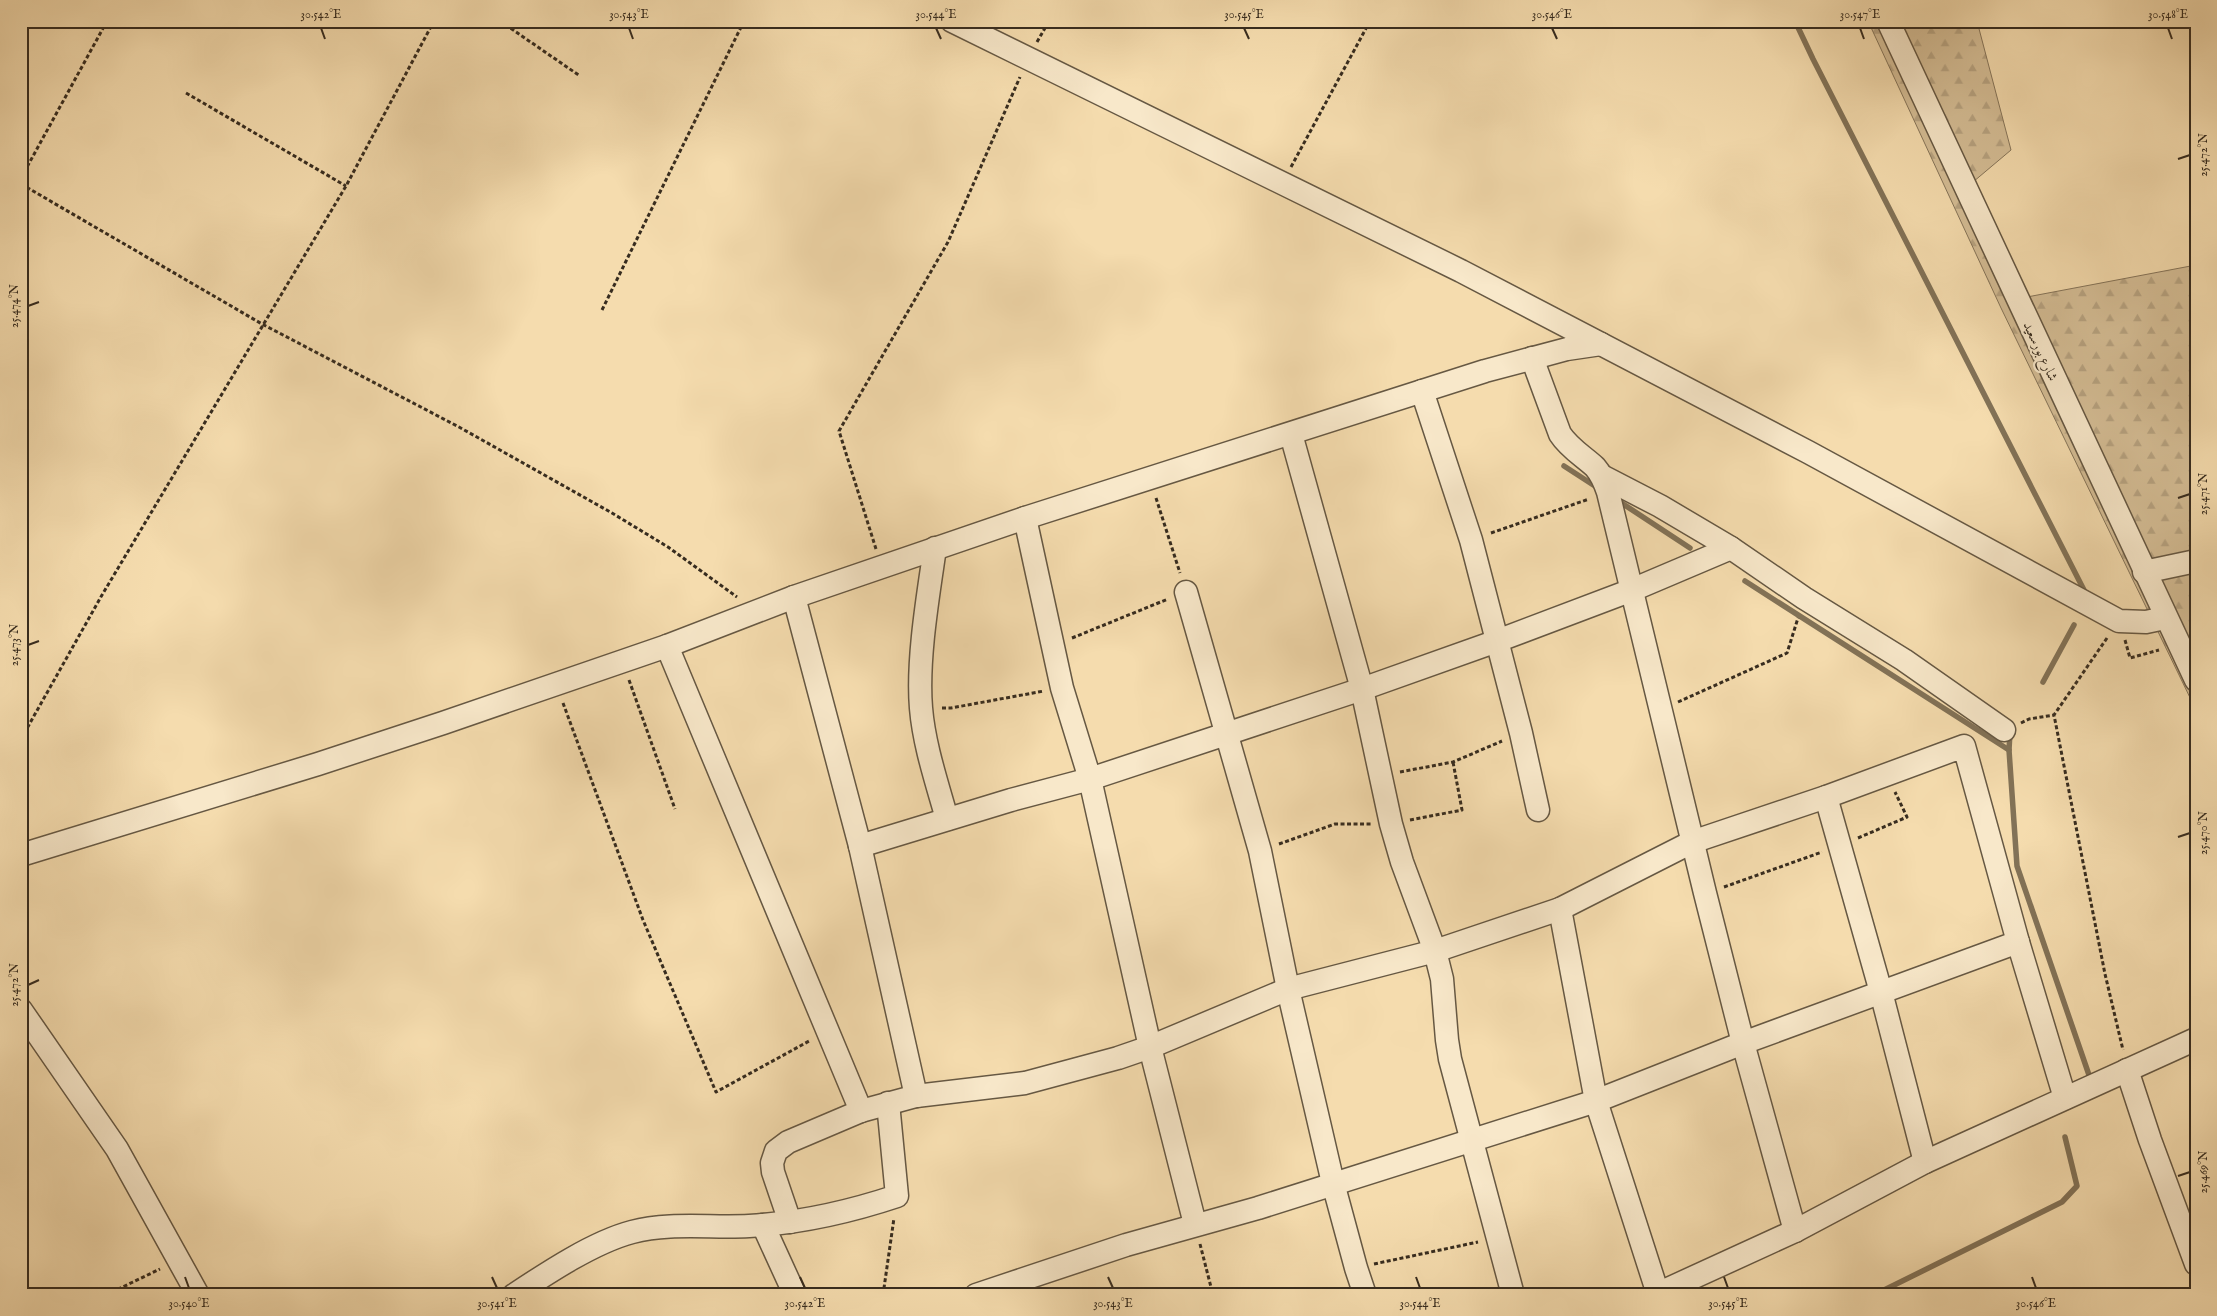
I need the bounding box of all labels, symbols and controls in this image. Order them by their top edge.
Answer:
text: 30.542°E [301,7,341,22]
text: 30.543°E [609,7,649,22]
text: 30.544°E [915,7,957,22]
text: 30.545°E [1224,7,1264,22]
text: 30.546°E [1532,7,1572,22]
text: 30.547°E [1840,7,1880,22]
text: 30.548°E [2148,7,2188,22]
text: 25.472°N [2196,133,2211,177]
text: 25.474°N [7,284,22,328]
street label: شارع بورسعيد [2017,319,2062,385]
text: 25.471°N [2196,472,2211,515]
text: 25.473°N [7,623,22,666]
text: 25.470°N [2196,810,2211,855]
text: 25.472°N [7,963,22,1007]
text: 25.469°N [2196,1150,2211,1193]
text: 30.540°E [168,1296,210,1311]
text: 30.541°E [477,1296,517,1311]
text: 30.542°E [785,1296,825,1311]
text: 30.543°E [1093,1296,1133,1311]
text: 30.544°E [1399,1296,1441,1311]
text: 30.545°E [1708,1296,1748,1311]
text: 30.546°E [2016,1296,2056,1311]

